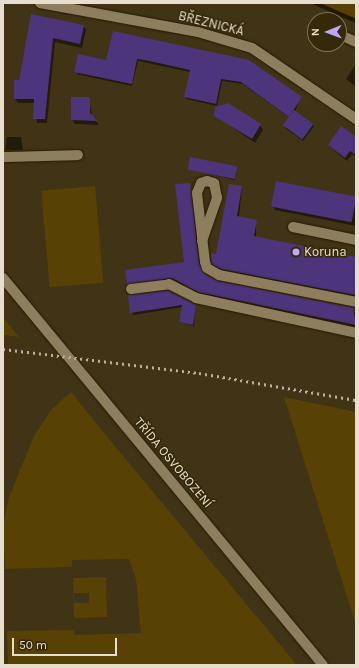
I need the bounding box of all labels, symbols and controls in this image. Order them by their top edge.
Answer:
street label: BŘEZNICKÁ [177,8,245,40]
north arrow [307,12,347,52]
text: N [309,28,322,36]
place label: Koruna [304,244,347,260]
marker: Koruna [291,247,301,257]
street label: TŘÍDA OSVOBOZENÍ [131,415,215,511]
scale bar [14,630,119,656]
text: 50 m [19,638,47,652]

